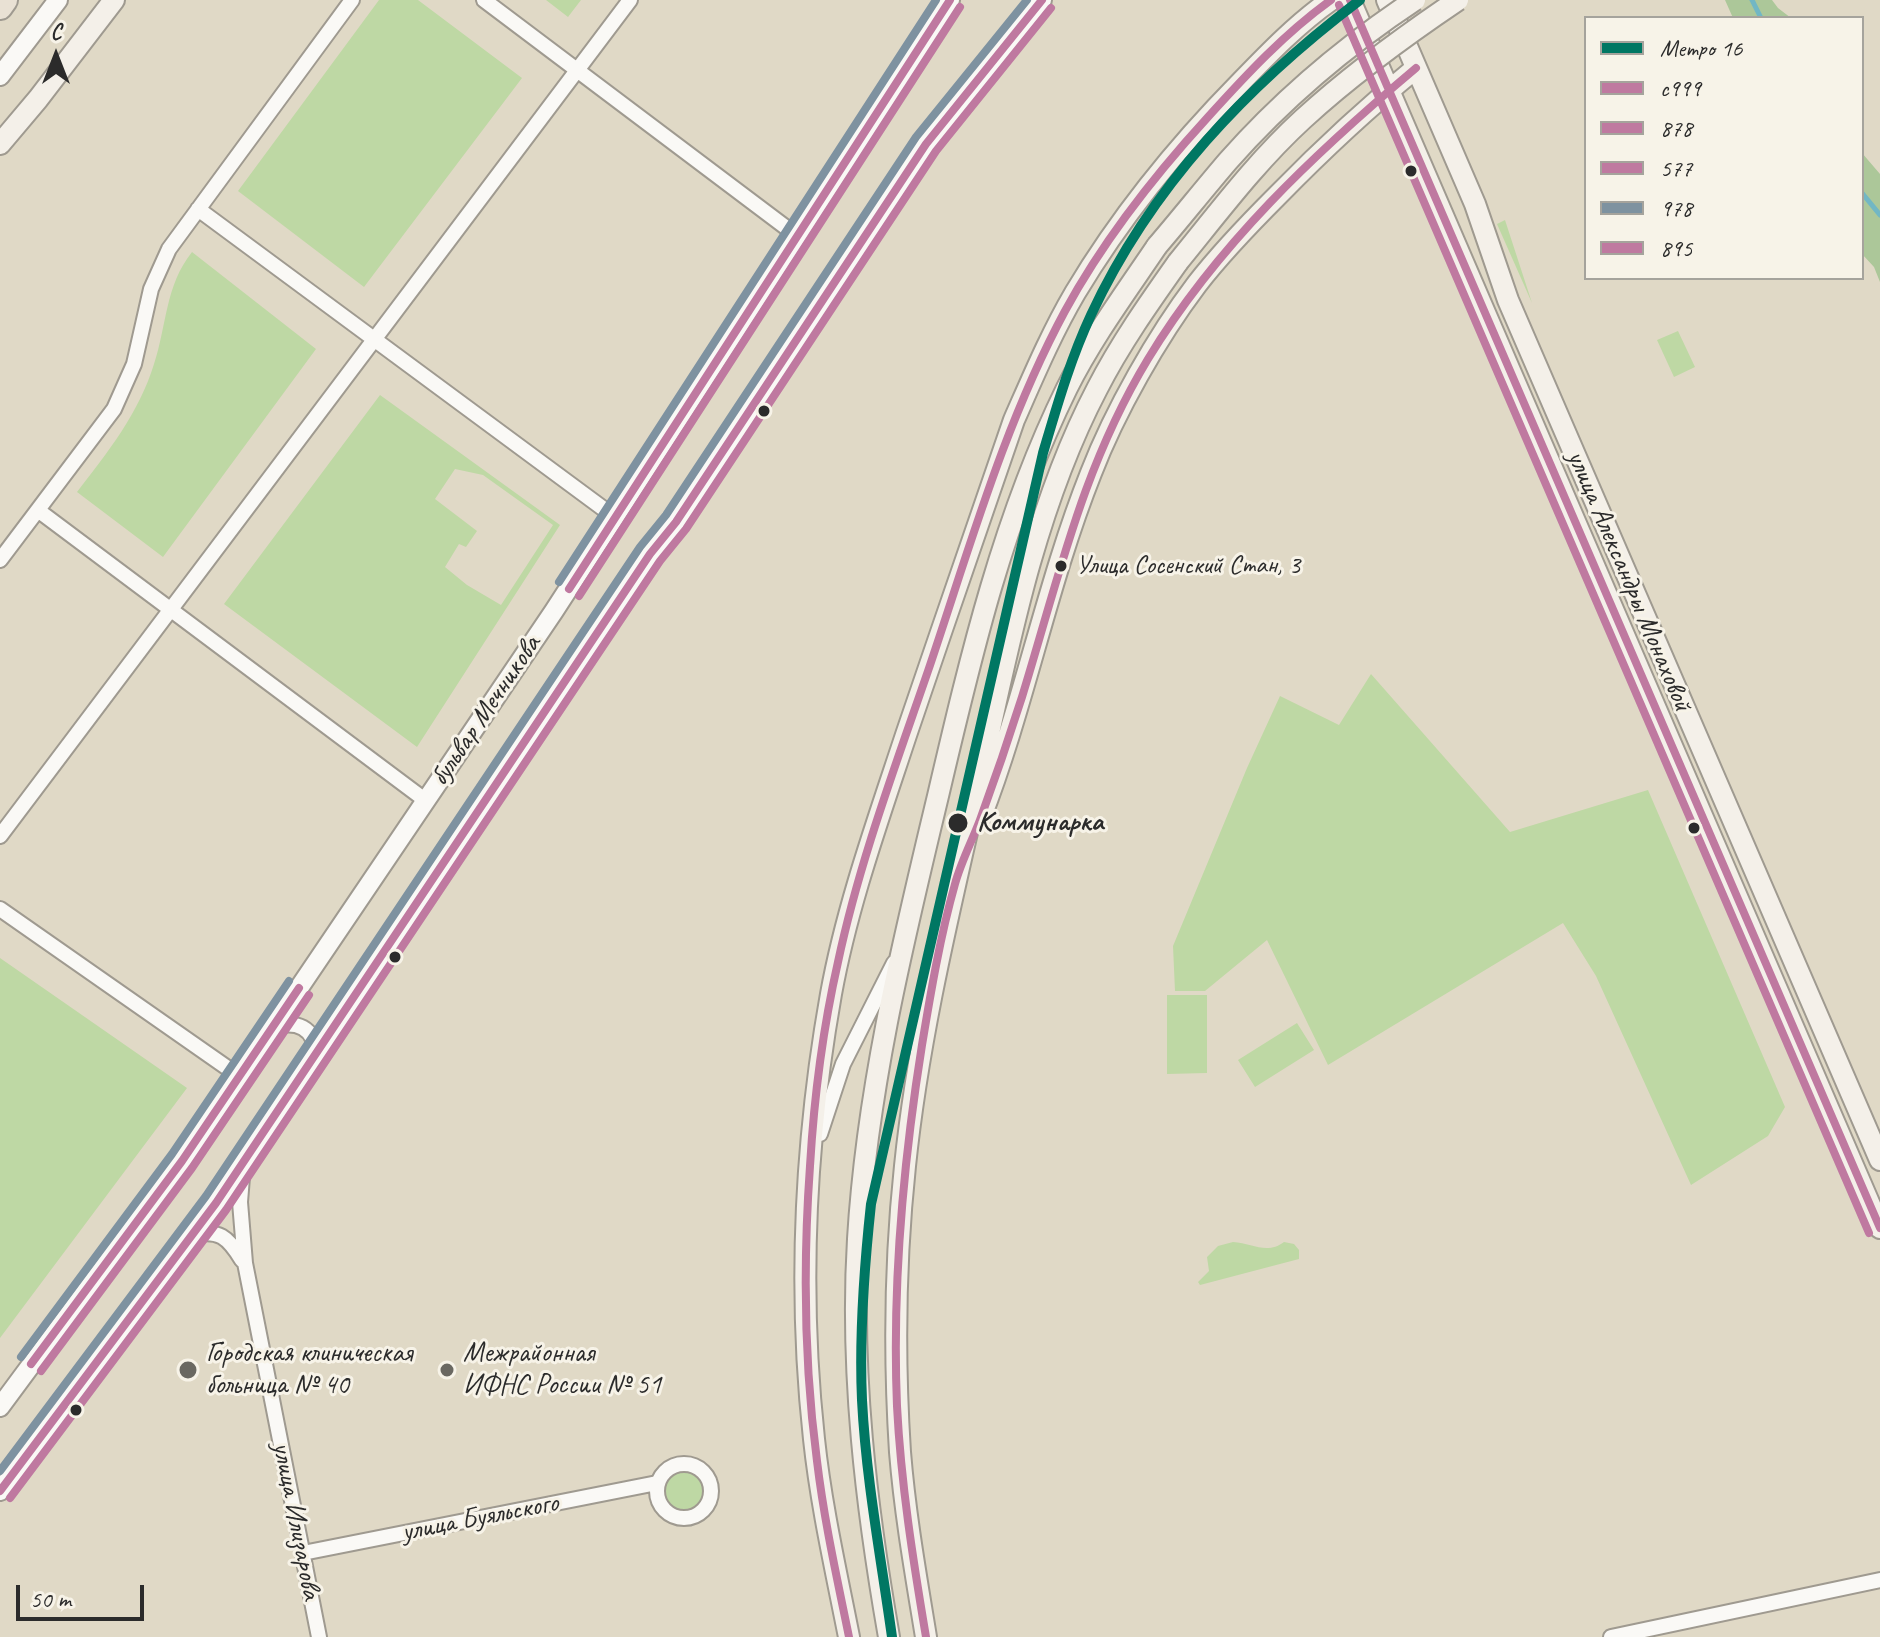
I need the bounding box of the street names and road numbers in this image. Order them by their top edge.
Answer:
street label: улица Александры Монаховой [1559,445,1699,717]
street label: бульвар Мечникова [423,629,549,793]
street label: улица Илизарова [264,1439,328,1603]
street label: улица Буяльского [399,1486,561,1550]

